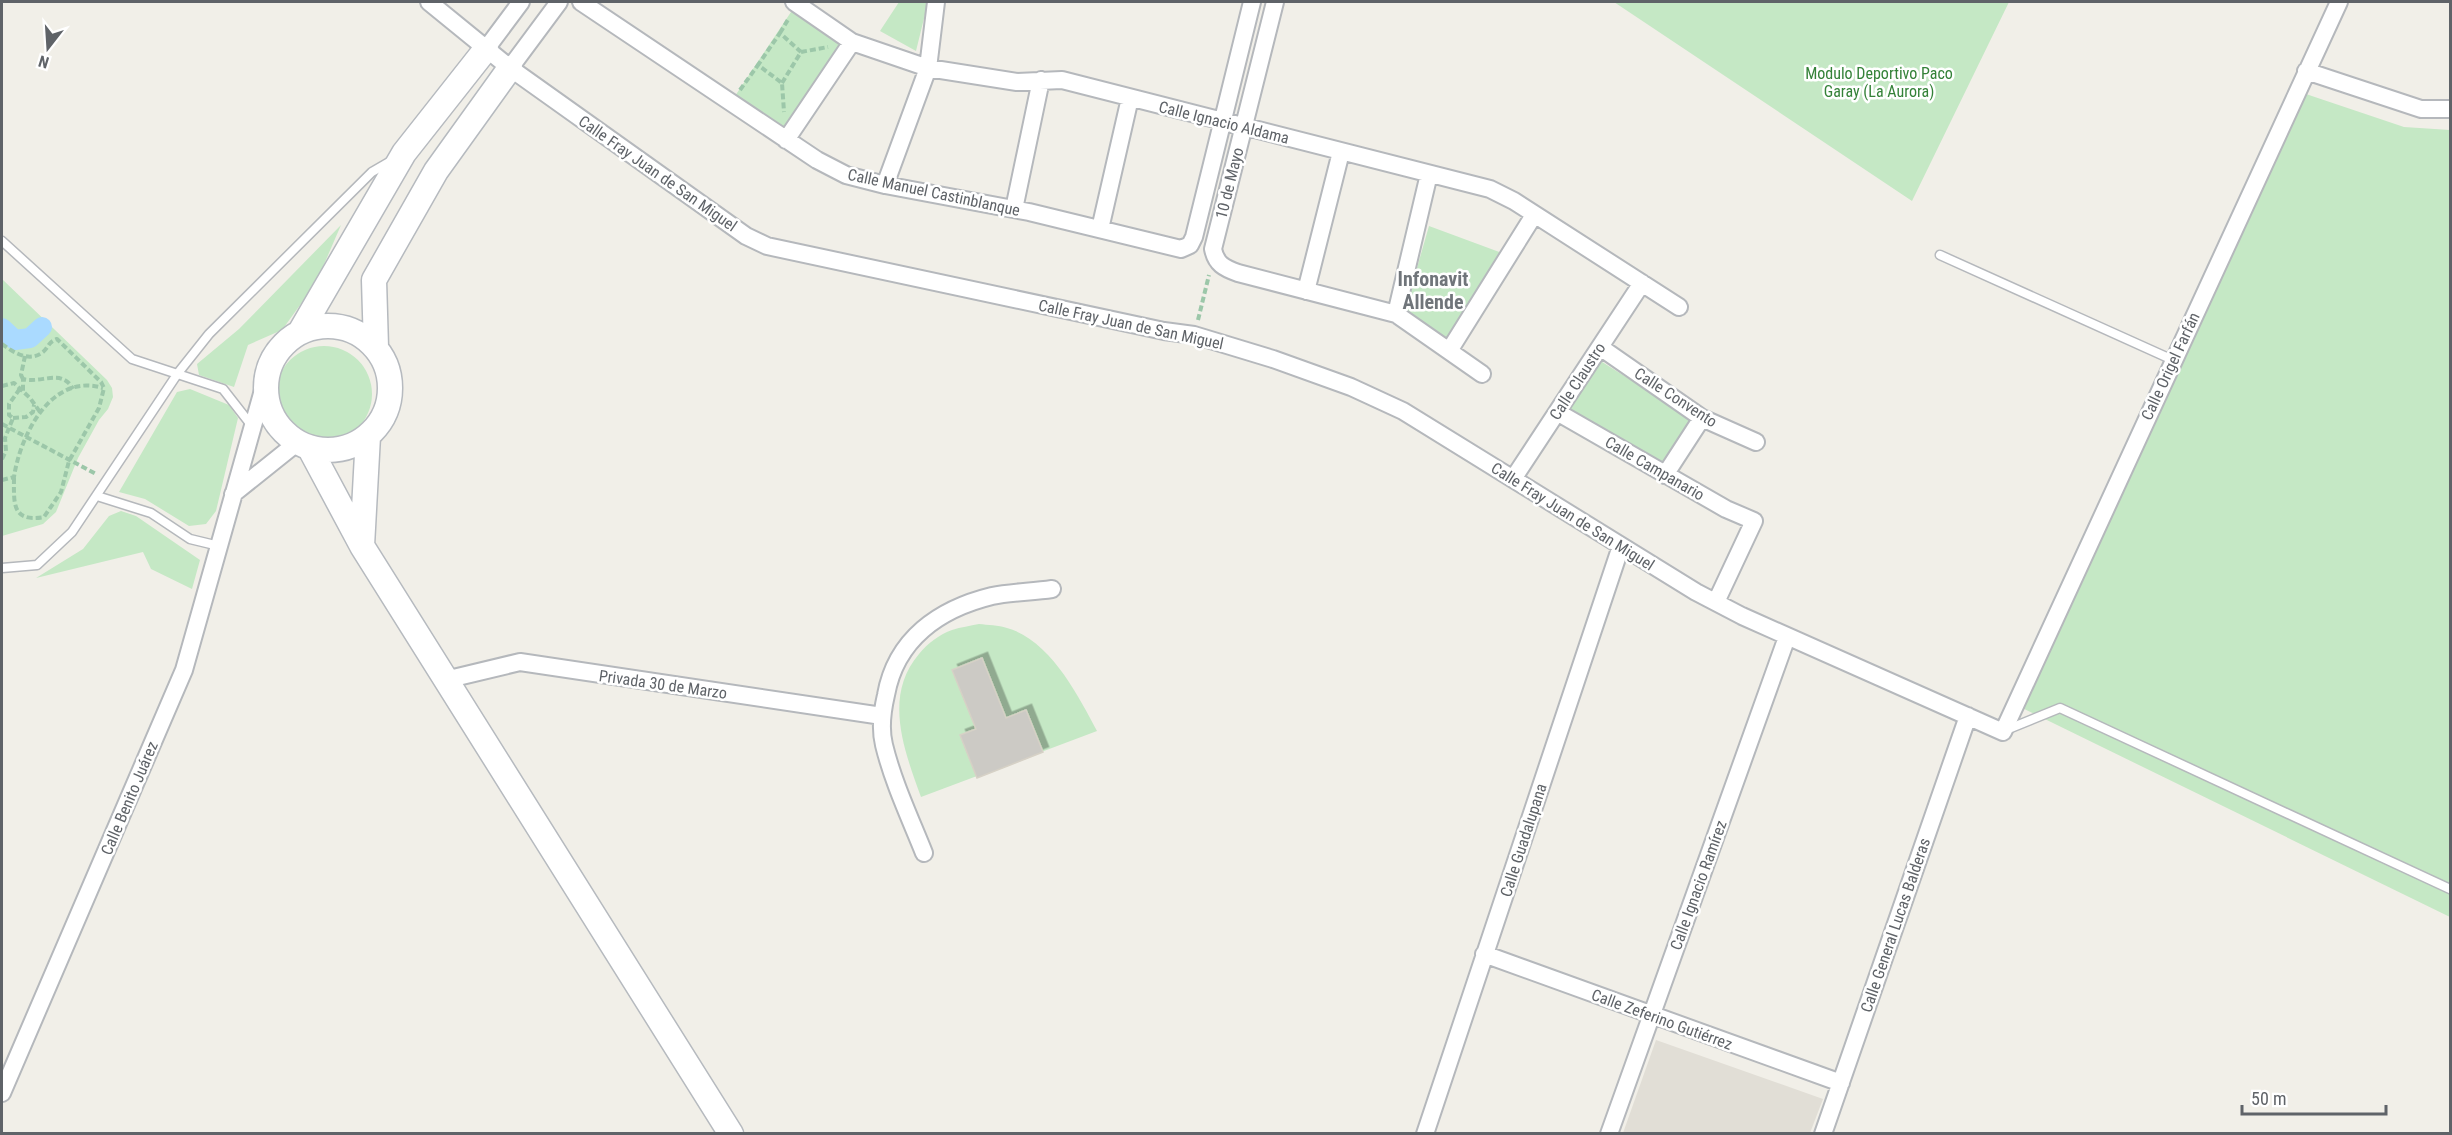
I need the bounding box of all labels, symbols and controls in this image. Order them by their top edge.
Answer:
north arrow [18,18,78,78]
text: N [36,51,51,72]
park label: Modulo Deportivo Paco Garay (La Aurora) [1805,64,1953,101]
street label: Calle Ignacio Aldama [1157,97,1291,148]
street label: Calle Fray Juan de San Miguel [575,111,740,235]
street label: 10 de Mayo [1211,146,1248,221]
street label: Calle Manuel Castinblanque [846,165,1022,220]
district label: Infonavit Allende [1397,267,1469,314]
street label: Calle Fray Juan de San Miguel [1037,296,1225,353]
street label: Calle Origel Farfán [2137,309,2204,423]
street label: Calle Claustro [1545,339,1609,423]
street label: Calle Convento [1631,364,1721,431]
street label: Calle Campanario [1602,432,1708,505]
street label: Calle Fray Juan de San Miguel [1488,458,1658,575]
street label: Privada 30 de Marzo [598,666,728,703]
street label: Calle Benito Juárez [97,739,162,858]
street label: Calle Guadalupana [1496,781,1551,899]
street label: Calle Ignacio Ramírez [1666,818,1731,953]
street label: Calle General Lucas Balderas [1857,836,1934,1015]
street label: Calle Zeferino Gutiérrez [1589,985,1735,1054]
scale bar [2242,1078,2386,1116]
text: 50 m [2251,1088,2286,1109]

